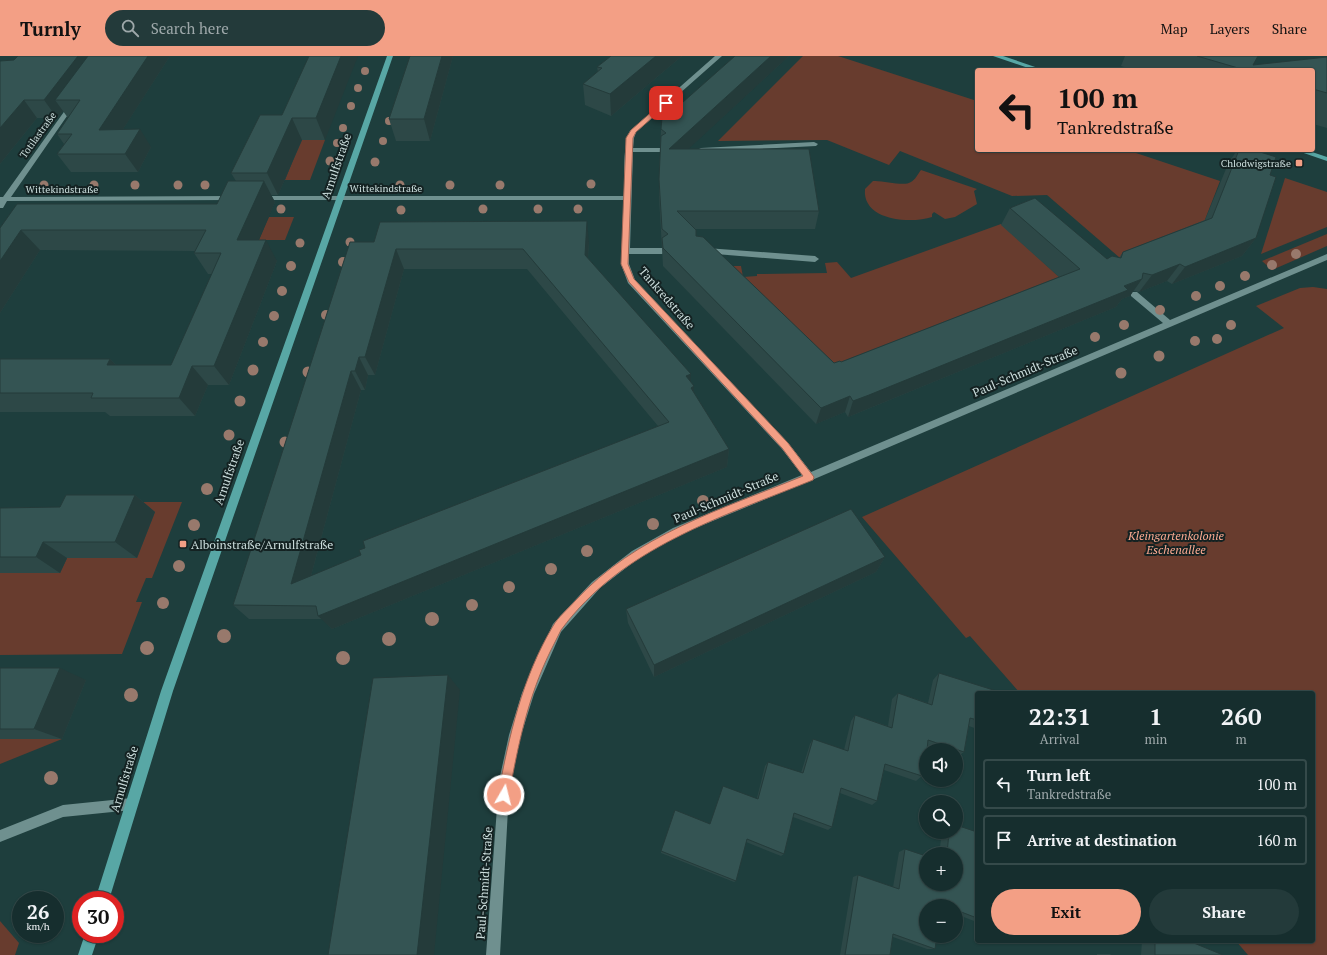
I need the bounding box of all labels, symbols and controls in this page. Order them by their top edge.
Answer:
search box [105,10,385,46]
text: Turnly [20,16,81,41]
icon: search [119,17,141,39]
text: Search here [151,18,229,38]
text: Map [1161,19,1188,38]
text: Layers [1210,19,1250,38]
text: Share [1272,19,1307,38]
text: 100 m [1057,79,1138,116]
icon: left [991,84,1043,136]
pin [649,86,683,120]
icon: arrive [655,92,677,114]
street label: Totilastraße [17,109,59,161]
text: Tankredstraße [1057,115,1174,139]
street label: Arnulfstraße [318,131,354,201]
place label: Chlodwigstraße [1221,157,1291,170]
marker: Chlodwigstraße [1294,158,1304,168]
street label: Wittekindstraße [350,182,422,195]
street label: Wittekindstraße [26,183,98,196]
street label: Tankredstraße [636,264,698,332]
street label: Paul-Schmidt-Straße [970,342,1080,400]
street label: Arnulfstraße [211,437,247,507]
street label: Paul-Schmidt-Straße [671,468,781,526]
park label: Kleingartenkolonie Eschenallee [1127,528,1225,557]
place label: Alboinstraße/Arnulfstraße [191,537,333,552]
marker: Alboinstraße/Arnulfstraße [178,539,188,549]
text: 22:31 [1028,700,1091,732]
text: 1 [1149,700,1163,732]
text: 260 [1221,700,1261,732]
text: Arrival [1040,730,1080,748]
text: min [1144,730,1167,748]
text: m [1236,730,1247,748]
map controls [919,743,963,943]
button: sound [919,743,963,787]
street label: Arnulfstraße [107,744,141,814]
text: Turn left [1027,765,1091,785]
icon: left [993,773,1015,795]
position arrow [483,774,525,816]
text: 100 m [1256,774,1297,794]
text: Tankredstraße [1027,785,1111,803]
button: search [919,795,963,839]
street label: Paul-Schmidt-Straße [473,826,495,940]
icon: arrive [993,829,1015,851]
text: Arrive at destination [1027,830,1177,850]
text: 160 m [1256,830,1297,850]
button: + [919,847,963,891]
button: Exit [991,889,1141,935]
button: Share [1149,889,1299,935]
speed limit sign: 30 [72,891,124,943]
text: 26 [27,898,49,925]
button: − [919,899,963,943]
text: km/h [26,920,50,933]

